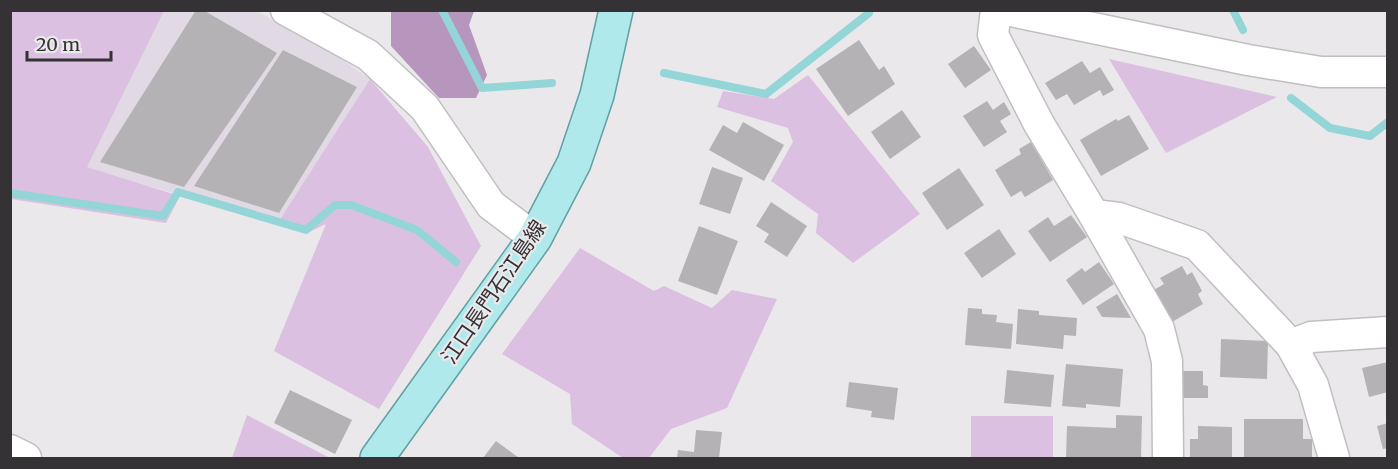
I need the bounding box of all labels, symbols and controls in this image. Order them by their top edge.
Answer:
scale bar [27,24,111,62]
text: 20 m [36,33,80,56]
street label: 江口長門石江島線 [435,215,552,369]

